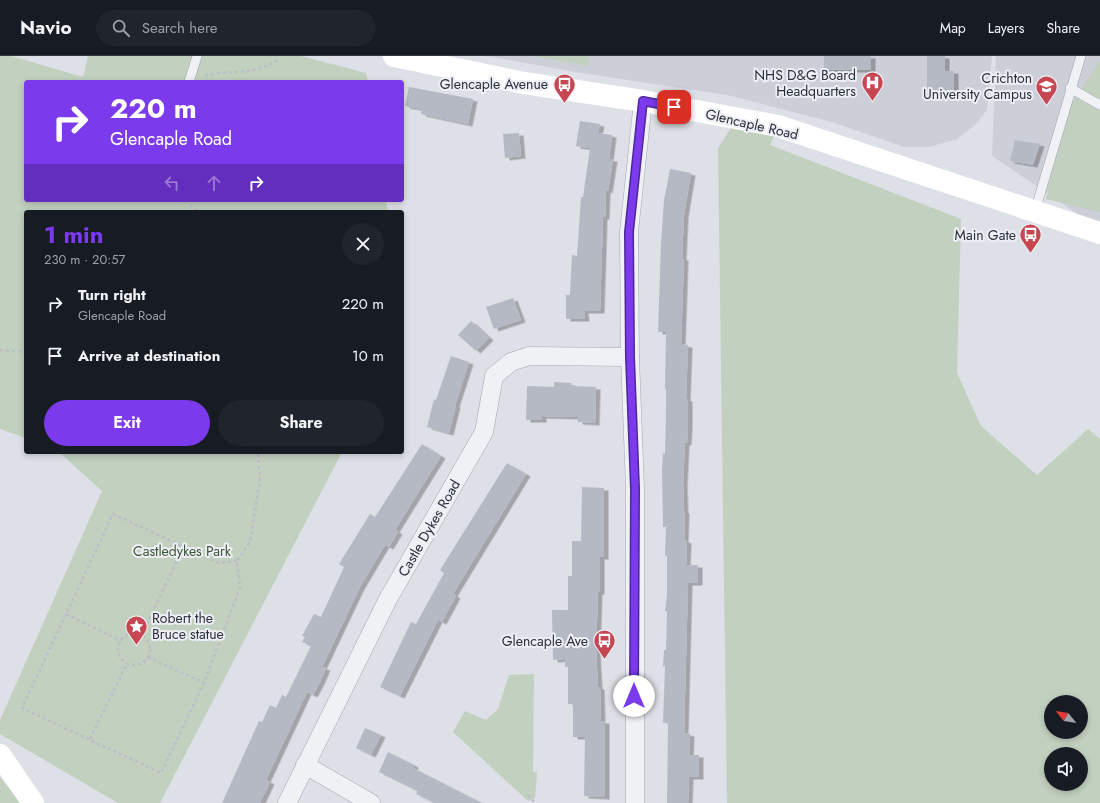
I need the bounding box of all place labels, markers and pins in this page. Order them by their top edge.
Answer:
place label: NHS D&G Board Headquarters [754,65,856,101]
place label: Crichton University Campus [923,68,1032,104]
hospital icon: NHS D&G Board Headquarters [859,70,885,103]
bus stop icon: Glencaple Avenue [551,71,577,104]
school or university icon: Crichton University Campus [1034,73,1060,106]
place label: Glencaple Avenue [440,74,548,94]
pin [657,90,691,124]
bus stop icon: Main Gate [1018,222,1044,255]
place label: Main Gate [955,225,1016,245]
place label: Robert the Bruce statue [152,608,224,644]
place icon: Robert the Bruce statue [124,613,150,646]
bus stop icon: Glencaple Ave [591,628,617,661]
place label: Glencaple Ave [502,631,588,651]

